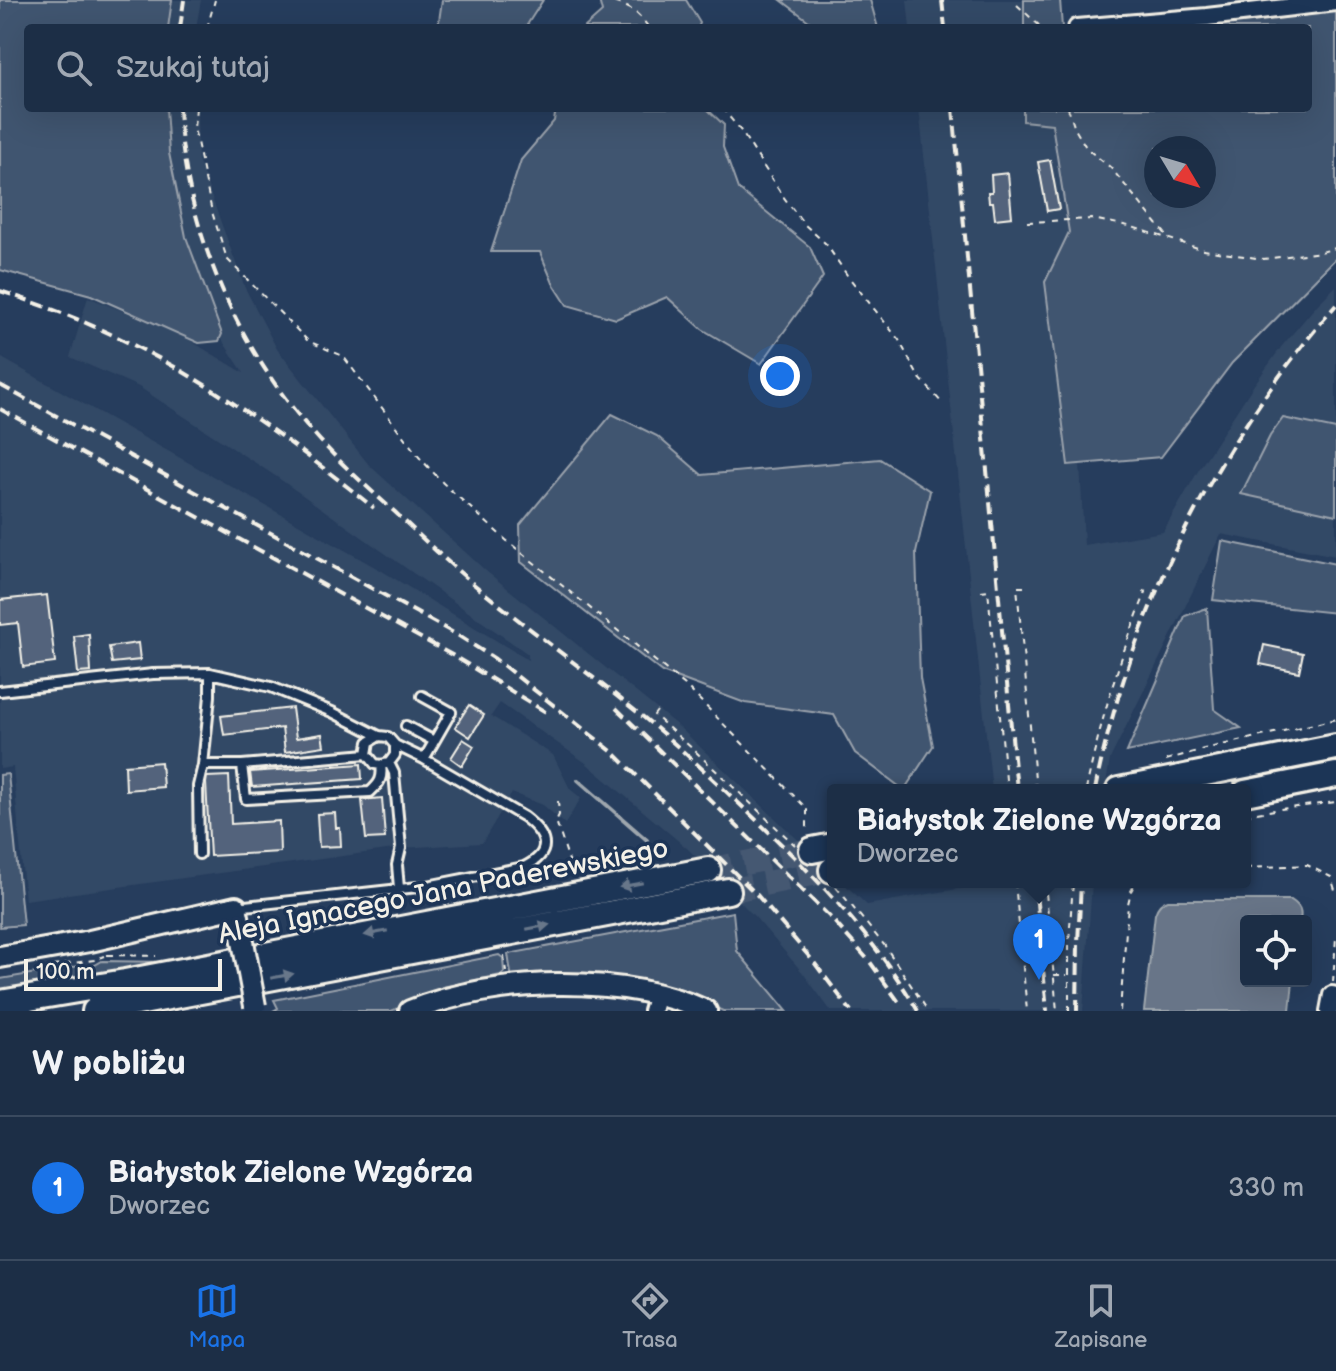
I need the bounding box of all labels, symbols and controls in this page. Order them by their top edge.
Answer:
search box [24,24,1312,112]
icon: search [52,46,96,90]
text: Szukaj tutaj [116,50,270,86]
north arrow [1144,136,1216,208]
your location [760,356,800,396]
popup [827,784,1251,888]
text: Białystok Zielone Wzgórza [856,803,1222,839]
street label: Aleja Ignacego Jana Paderewskiego [215,832,671,951]
text: Dworzec [856,839,958,870]
one-way arrow [619,879,644,891]
pin: 1 [1013,914,1065,980]
map controls [1240,915,1312,987]
button: locate [1240,915,1312,987]
one-way arrow [525,921,550,933]
one-way arrow [363,928,388,940]
scale bar [24,955,222,991]
text: 100 m [36,959,95,986]
one-way arrow [270,970,295,982]
text: W pobliżu [32,1043,186,1084]
text: Białystok Zielone Wzgórza [108,1155,473,1191]
text: 1 [53,1173,63,1204]
text: 330 m [1228,1173,1304,1204]
text: Dworzec [108,1191,210,1222]
tab: Mapa [189,1279,245,1354]
tab: Trasa [622,1279,678,1354]
tab: Zapisane [1055,1279,1147,1354]

